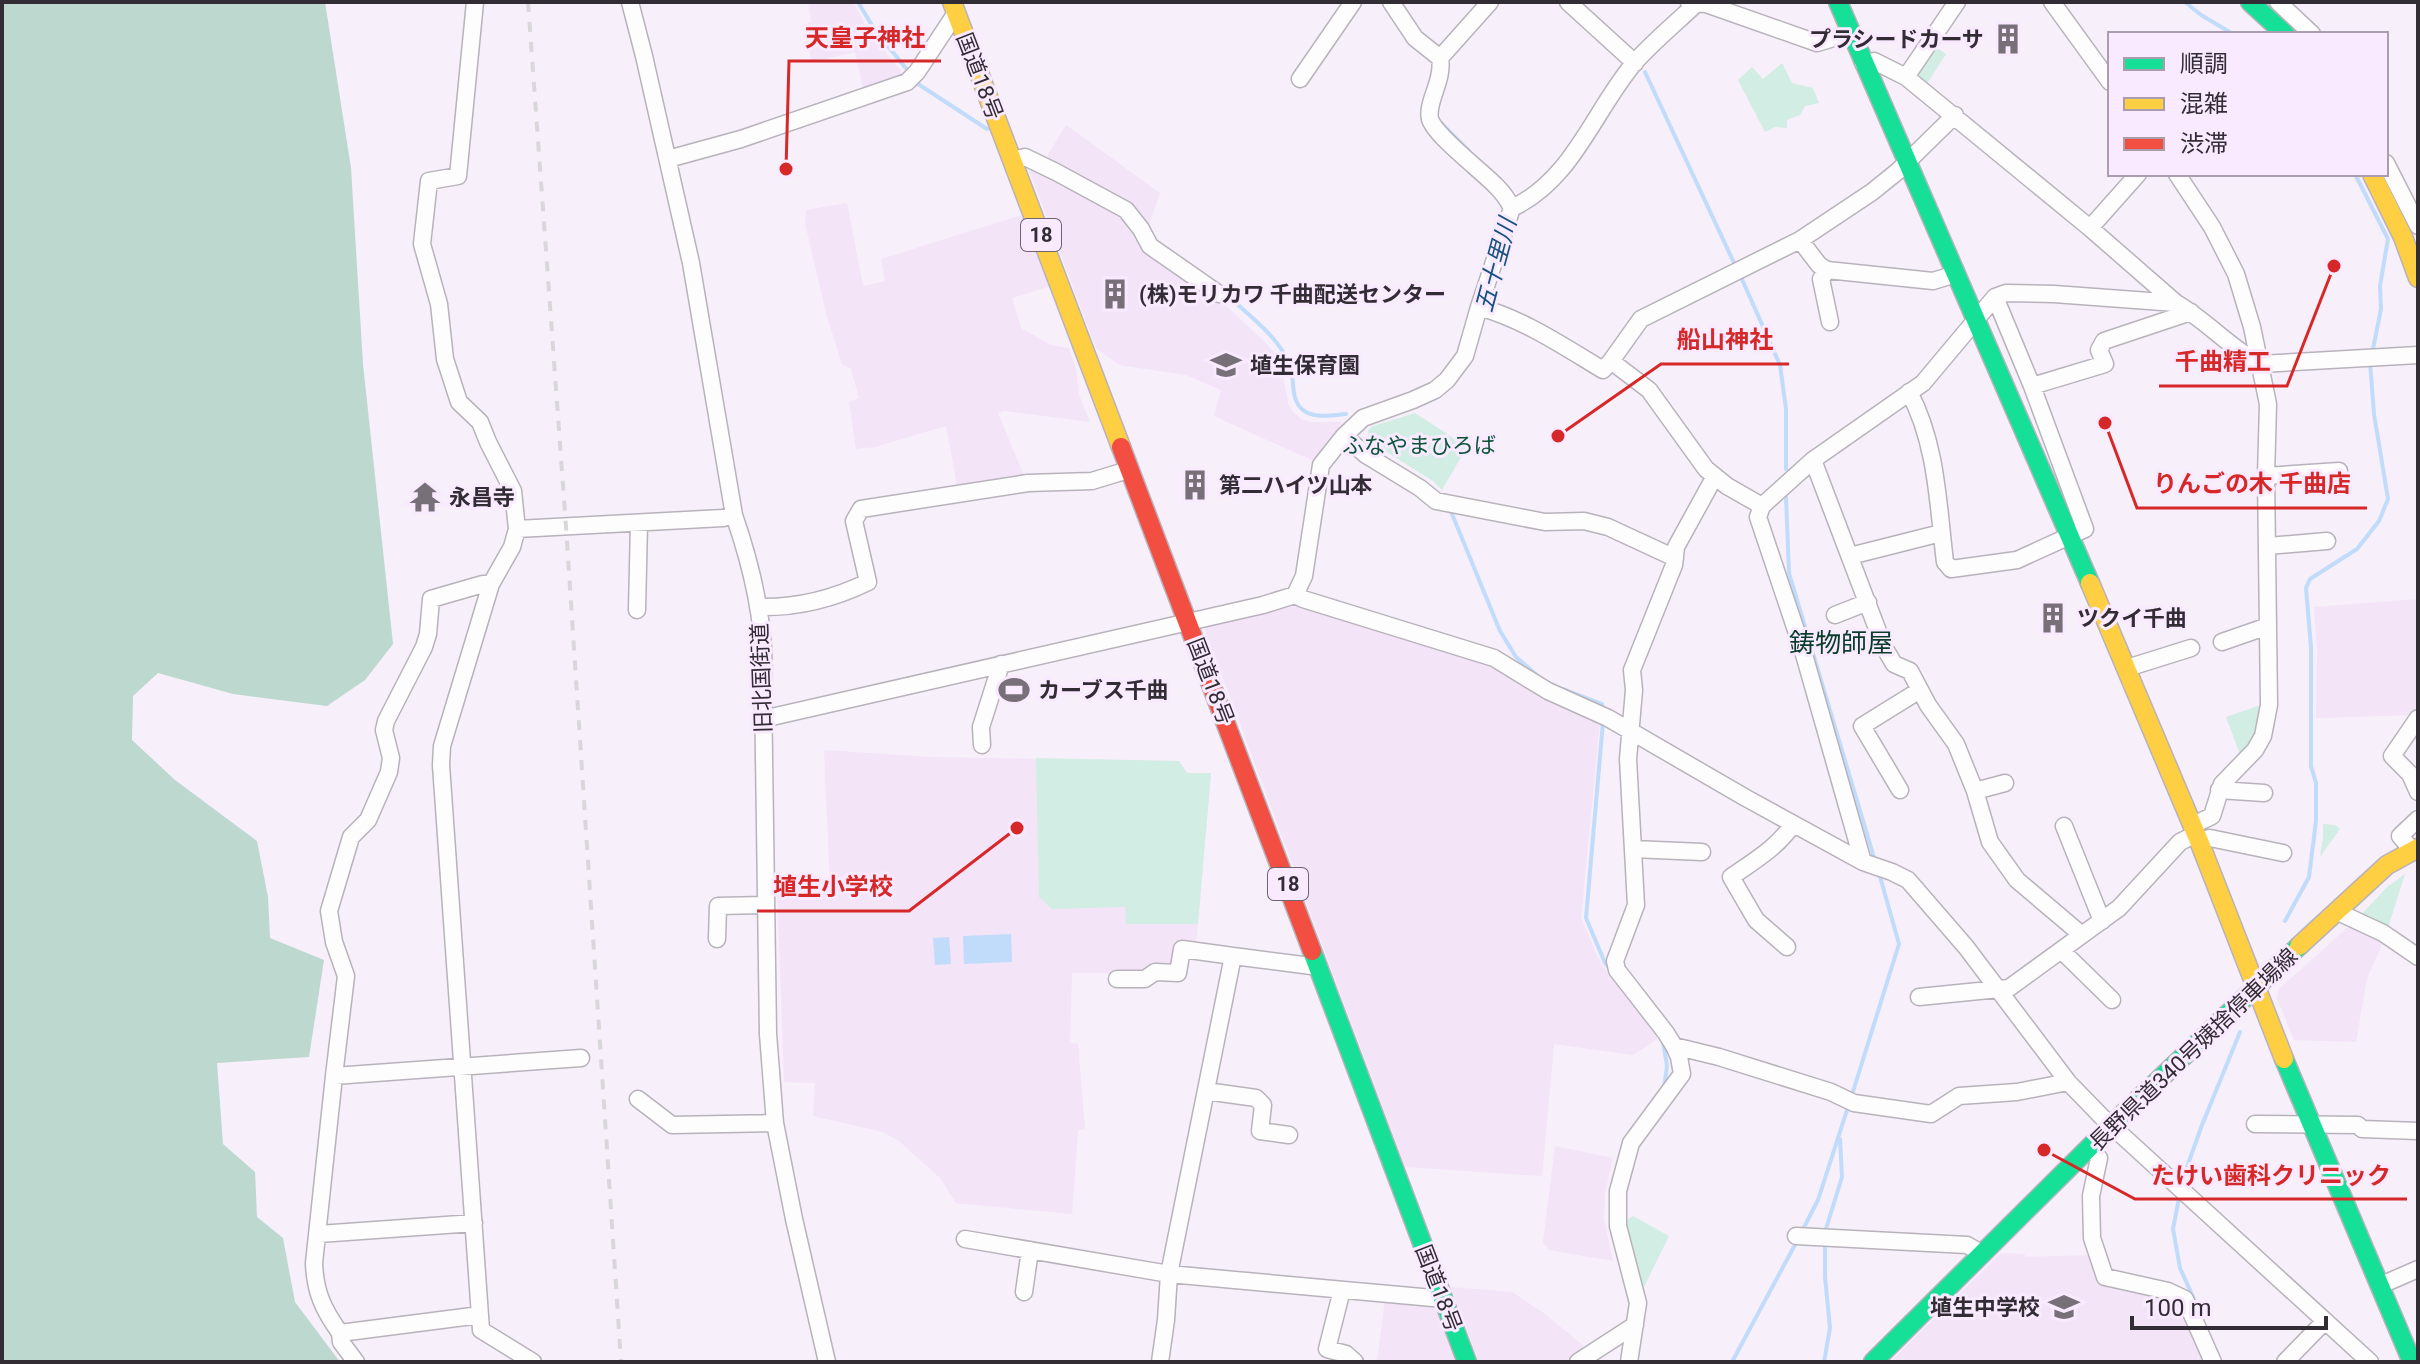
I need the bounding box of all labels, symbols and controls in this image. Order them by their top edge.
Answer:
callout: 天皇子神社 [789,13,941,61]
building icon: プラシードカーサ [1991,22,2025,56]
text: 天皇子神社 [805,24,925,52]
place label: プラシードカーサ [1809,27,1984,52]
street label: 国道18号 [952,29,1007,123]
legend [2108,32,2388,176]
text: 順調 [2180,50,2228,78]
text: 混雑 [2180,90,2228,118]
text: 渋滞 [2180,130,2228,158]
water label: 五十里川 [1470,212,1523,315]
road number: 18 [1021,219,1061,251]
building icon: (株)モリカワ 千曲配送センター [1098,277,1132,311]
place label: (株)モリカワ 千曲配送センター [1139,282,1446,307]
callout: 船山神社 [1661,316,1789,364]
text: 船山神社 [1677,326,1773,354]
callout: 千曲精工 [2159,338,2287,386]
school or university icon: 埴生保育園 [1209,348,1243,382]
text: 千曲精工 [2175,348,2271,376]
place label: 埴生保育園 [1250,353,1360,378]
park label: ふなやまひろば [1342,433,1496,458]
callout: りんごの木 千曲店 [2137,460,2367,508]
building icon: 第二ハイツ山本 [1178,468,1212,502]
text: りんごの木 千曲店 [2153,470,2351,498]
place label: 第二ハイツ山本 [1219,473,1373,498]
temple icon: 永昌寺 [408,480,442,514]
place label: 永昌寺 [449,485,515,510]
building icon: ツクイ千曲 [2036,601,2070,635]
place label: ツクイ千曲 [2077,606,2187,631]
street label: 旧北国街道 [747,623,776,733]
district label: 鋳物師屋 [1789,628,1893,658]
street label: 国道18号 [1183,634,1238,728]
sports icon: カーブス千曲 [997,673,1031,707]
place label: カーブス千曲 [1038,678,1169,703]
callout: 埴生小学校 [757,863,909,911]
road number: 18 [1268,868,1308,900]
text: 埴生小学校 [773,873,893,901]
street label: 長野県道340号姨捨停車場線 [2084,943,2302,1155]
callout: たけい歯科クリニック [2135,1151,2407,1199]
text: たけい歯科クリニック [2151,1162,2391,1190]
street label: 国道18号 [1411,1241,1466,1335]
scale bar [2132,1280,2326,1330]
school or university icon: 埴生中学校 [2047,1290,2081,1324]
text: 100 m [2144,1294,2211,1322]
place label: 埴生中学校 [1930,1295,2040,1320]

